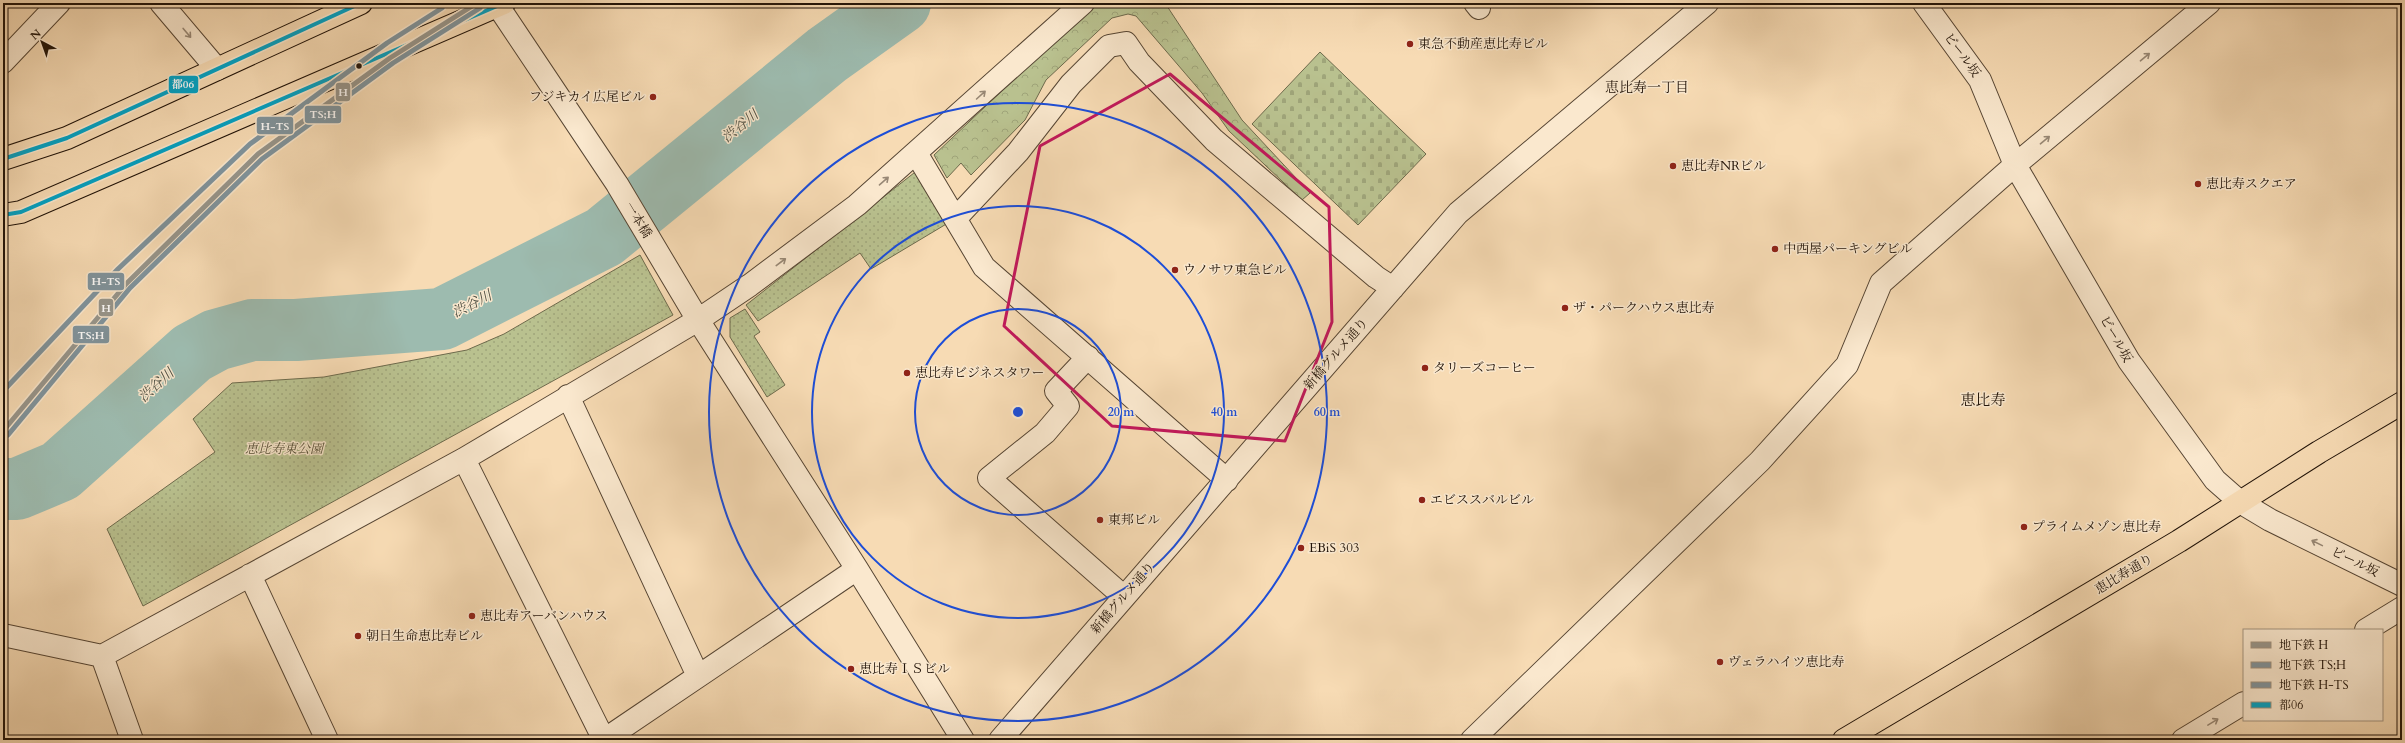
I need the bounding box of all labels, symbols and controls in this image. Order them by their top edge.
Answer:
north arrow [22,22,62,62]
text: N [27,26,45,44]
one-way arrow [182,28,191,38]
street label: ビール坂 [1940,29,1984,81]
place label: 東急不動産恵比寿ビル [1418,35,1548,53]
marker: 東急不動産恵比寿ビル [1405,39,1415,49]
one-way arrow [2139,52,2150,61]
unlabelled marker [354,61,364,71]
line badge: 都06 [168,75,199,94]
text: 都06 [172,77,194,92]
district label: 恵比寿一丁目 [1605,78,1689,97]
line badge: H [335,82,351,102]
text: H [338,85,348,100]
place label: フジキカイ広尾ビル [529,88,645,106]
one-way arrow [975,91,985,100]
marker: フジキカイ広尾ビル [648,92,658,102]
water label: 渋谷川 [718,104,764,147]
line badge: TS;H [304,105,342,124]
text: TS;H [310,107,337,122]
line badge: H-TS [256,116,294,135]
text: H-TS [261,119,290,134]
one-way arrow [2040,136,2050,145]
place label: 恵比寿NRビル [1681,157,1766,175]
marker: 恵比寿NRビル [1668,161,1678,171]
place label: 恵比寿スクエア [2206,175,2297,193]
one-way arrow [878,177,889,186]
marker: 恵比寿スクエア [2193,179,2203,189]
street label: 一本橋 [620,199,656,241]
place label: 中西屋パーキングビル [1783,240,1913,258]
marker: 中西屋パーキングビル [1770,244,1780,254]
one-way arrow [776,257,787,266]
place label: ウノサワ東急ビル [1183,261,1287,279]
marker: ウノサワ東急ビル [1170,265,1180,275]
line badge: H-TS [87,272,125,291]
text: H-TS [92,274,121,289]
water label: 渋谷川 [449,285,497,322]
line badge: H [98,298,114,317]
place label: ザ・パークハウス恵比寿 [1573,299,1715,317]
text: H [101,301,111,316]
marker: ザ・パークハウス恵比寿 [1560,303,1570,313]
street label: ビール坂 [2095,312,2137,366]
street label: 新橋グルメ通り [1300,314,1372,394]
line badge: TS;H [72,325,110,344]
text: TS;H [78,328,105,343]
place label: タリーズコーヒー [1433,359,1536,377]
water label: 渋谷川 [134,363,179,406]
marker: タリーズコーヒー [1420,363,1430,373]
place label: 恵比寿ビジネスタワー [915,364,1045,382]
marker: 恵比寿ビジネスタワー [902,368,912,378]
district label: 恵比寿 [1960,390,2006,410]
text: 20 m [1108,404,1135,420]
text: 40 m [1211,404,1238,420]
text: 60 m [1314,404,1341,420]
centre of rings [1011,405,1025,419]
park label: 恵比寿東公園 [245,440,325,458]
place label: エビススバルビル [1430,491,1534,509]
marker: エビススバルビル [1417,495,1427,505]
place label: 東邦ビル [1108,511,1160,529]
marker: 東邦ビル [1095,515,1105,525]
place label: プライムメゾン恵比寿 [2032,518,2161,536]
marker: プライムメゾン恵比寿 [2019,522,2029,532]
place label: EBiS 303 [1309,539,1360,557]
one-way arrow [2311,539,2323,546]
marker: EBiS 303 [1296,543,1306,553]
street label: ビール坂 [2328,543,2382,581]
street label: 恵比寿通り [2092,550,2156,598]
street label: 新橋グルメ通り [1087,558,1159,638]
place label: 恵比寿アーバンハウス [480,607,608,625]
marker: 恵比寿アーバンハウス [467,611,477,621]
place label: 朝日生命恵比寿ビル [366,627,483,645]
legend [2243,629,2383,721]
marker: 朝日生命恵比寿ビル [353,631,363,641]
text: 地下鉄 H [2279,637,2328,653]
place label: ヴェラハイツ恵比寿 [1728,653,1844,671]
marker: ヴェラハイツ恵比寿 [1715,657,1725,667]
text: 地下鉄 TS;H [2279,657,2346,673]
place label: 恵比寿ＩＳビル [859,660,950,678]
marker: 恵比寿ＩＳビル [846,664,856,674]
text: 地下鉄 H-TS [2279,677,2348,693]
text: 都06 [2279,697,2303,713]
one-way arrow [2207,717,2219,725]

